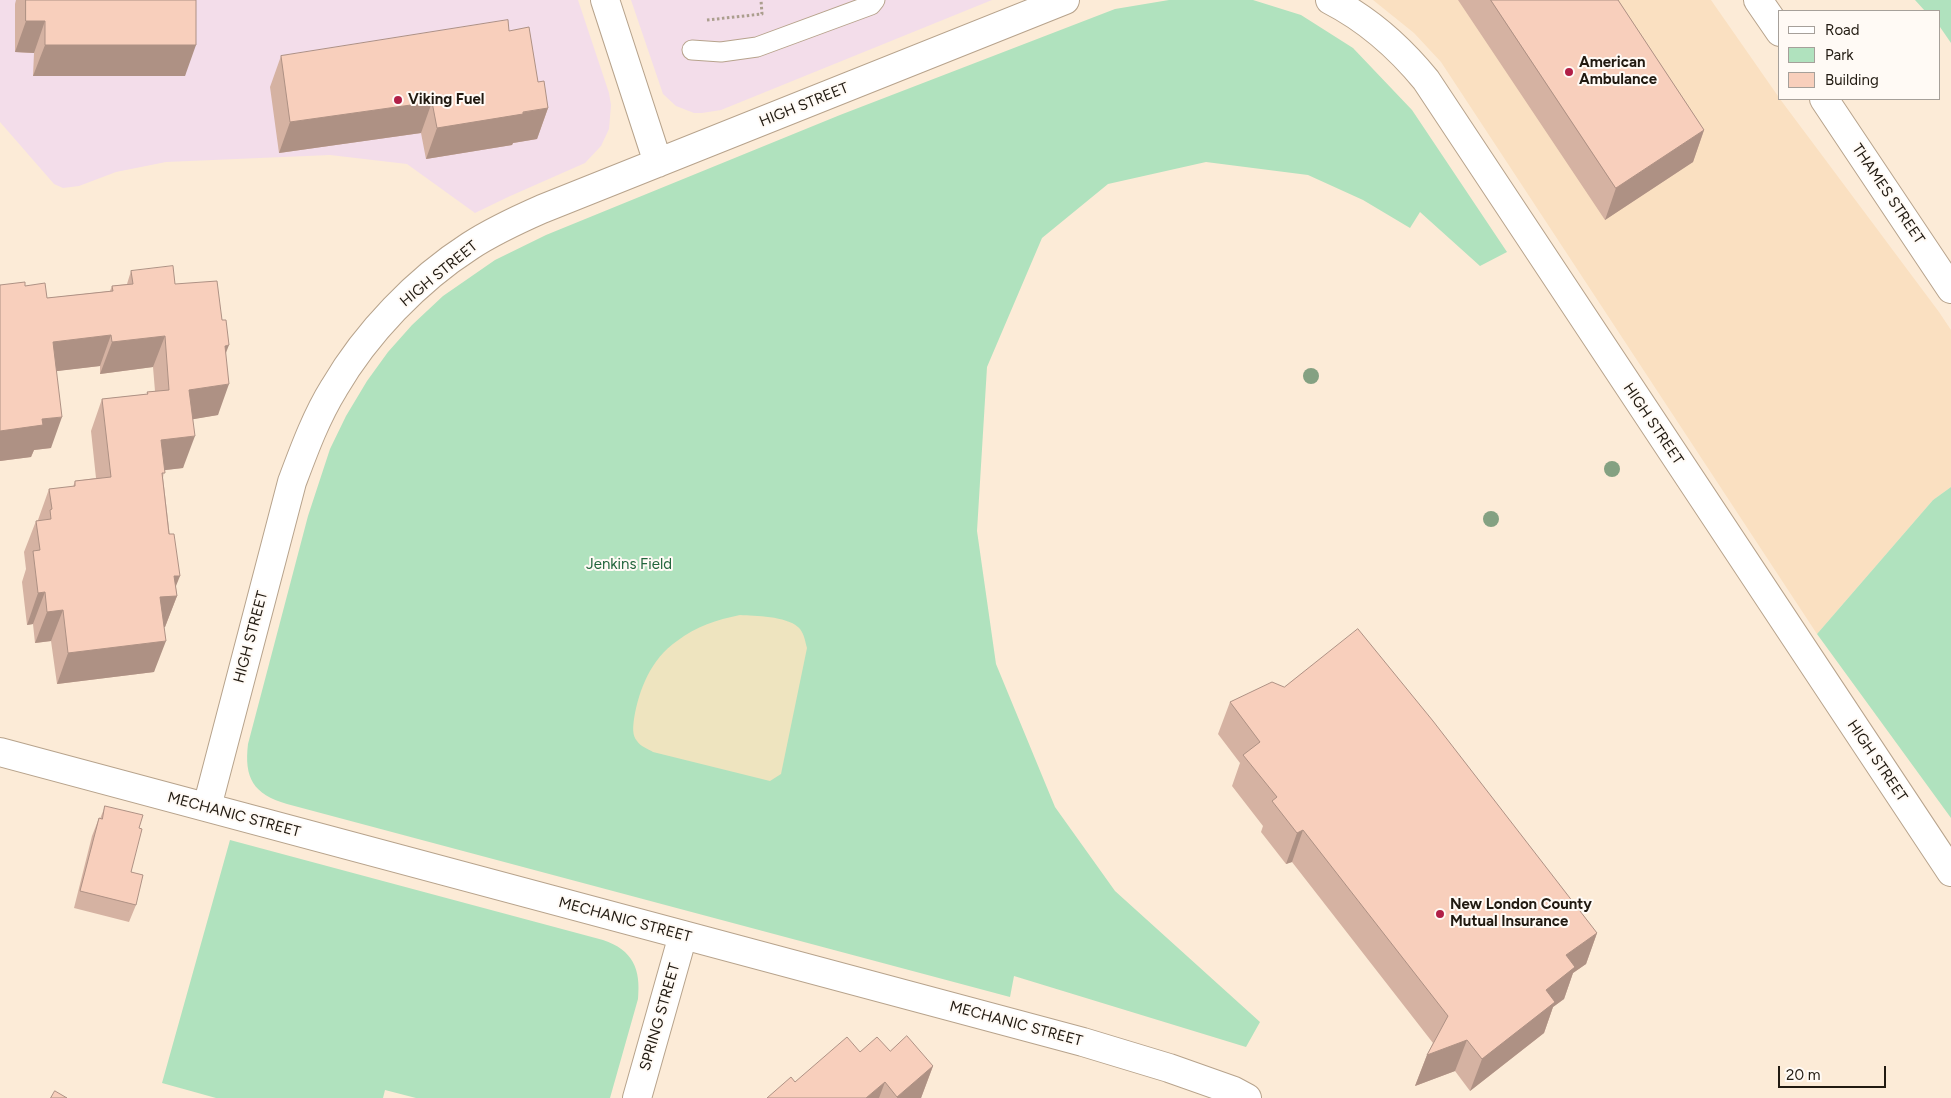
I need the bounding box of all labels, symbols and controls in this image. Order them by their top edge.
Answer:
legend [1778,10,1941,100]
text: Road [1825,21,1860,39]
text: Park [1825,46,1854,64]
place label: American Ambulance [1579,54,1657,89]
marker: American Ambulance [1563,66,1575,78]
text: Building [1825,71,1879,89]
street label: HIGH STREET [757,79,851,131]
place label: Viking Fuel [408,91,485,109]
marker: Viking Fuel [392,94,404,106]
street label: THAMES STREET [1848,140,1928,248]
street label: HIGH STREET [397,237,481,311]
street label: HIGH STREET [1619,380,1687,468]
park label: Jenkins Field [586,556,672,574]
street label: HIGH STREET [230,589,272,685]
street label: HIGH STREET [1843,717,1911,805]
street label: MECHANIC STREET [166,789,302,841]
street label: MECHANIC STREET [557,894,693,946]
place label: New London County Mutual Insurance [1450,896,1592,931]
marker: New London County Mutual Insurance [1434,908,1446,920]
street label: SPRING STREET [636,961,684,1073]
street label: MECHANIC STREET [948,998,1084,1050]
scale bar [1781,1056,1888,1088]
text: 20 m [1786,1066,1820,1084]

